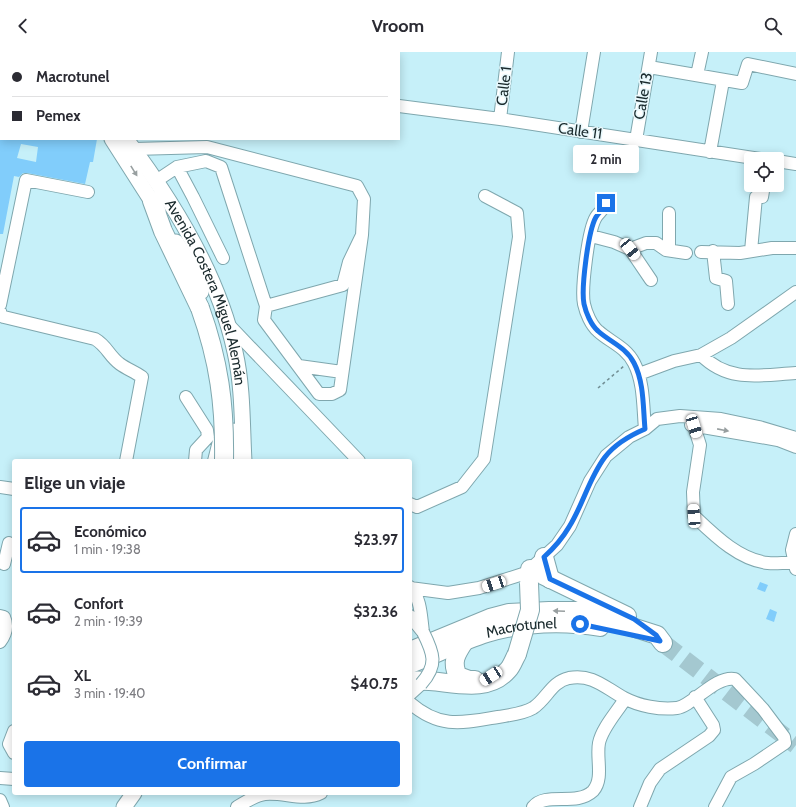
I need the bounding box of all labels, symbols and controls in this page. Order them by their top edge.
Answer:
icon: back [12,15,34,37]
text: Vroom [372,15,424,37]
icon: search [762,15,784,37]
street label: Calle 1 [493,65,515,107]
text: Macrotunel [36,68,109,86]
street label: Calle 13 [630,71,656,121]
text: Pemex [36,107,81,125]
street label: Calle 11 [557,119,603,143]
callout: 2 min [573,145,639,173]
text: 2 min [590,151,622,167]
map controls [744,152,784,192]
button: locate [744,152,784,192]
one-way arrow [130,166,138,176]
route end [597,194,615,212]
street label: Avenida Costera Miguel Alemán [161,196,249,386]
car [618,236,642,262]
car [685,413,703,439]
one-way arrow [716,427,729,433]
text: Elige un viaje [24,472,125,494]
car [687,504,701,528]
icon: car [26,522,62,558]
text: Económico [74,523,146,541]
text: $23.97 [354,531,398,549]
text: 1 min · 19:38 [74,541,141,557]
car [481,575,507,593]
icon: car [26,594,62,630]
text: Confort [74,595,123,613]
text: $32.36 [353,603,398,621]
one-way arrow [552,608,565,614]
text: 2 min · 19:39 [74,613,143,629]
street label: Macrotunel [484,614,557,642]
route start [571,615,589,633]
car [478,664,504,688]
icon: car [26,666,62,702]
text: XL [74,667,91,685]
text: $40.75 [351,675,398,693]
text: 3 min · 19:40 [74,685,145,701]
button: Confirmar [24,741,400,787]

